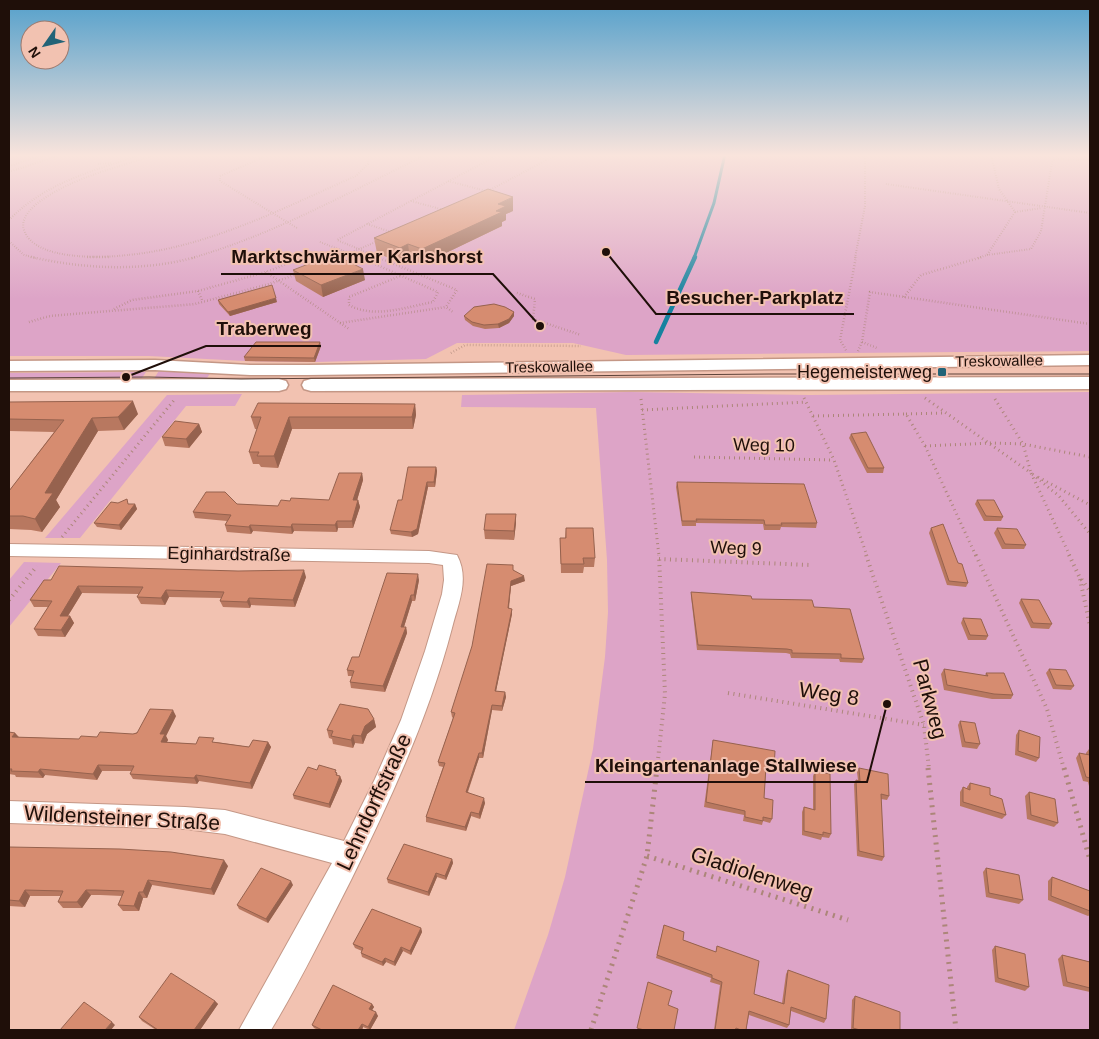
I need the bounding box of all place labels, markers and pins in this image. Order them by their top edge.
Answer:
callout: Marktschwärmer Karlshorst [221,240,493,274]
callout: Besucher-Parkplatz [656,280,854,314]
callout: Traberweg [206,312,321,346]
place label: Hegemeisterweg [797,362,932,382]
marker: Hegemeisterweg [936,366,948,378]
callout: Kleingartenanlage Stallwiese [585,748,867,782]

